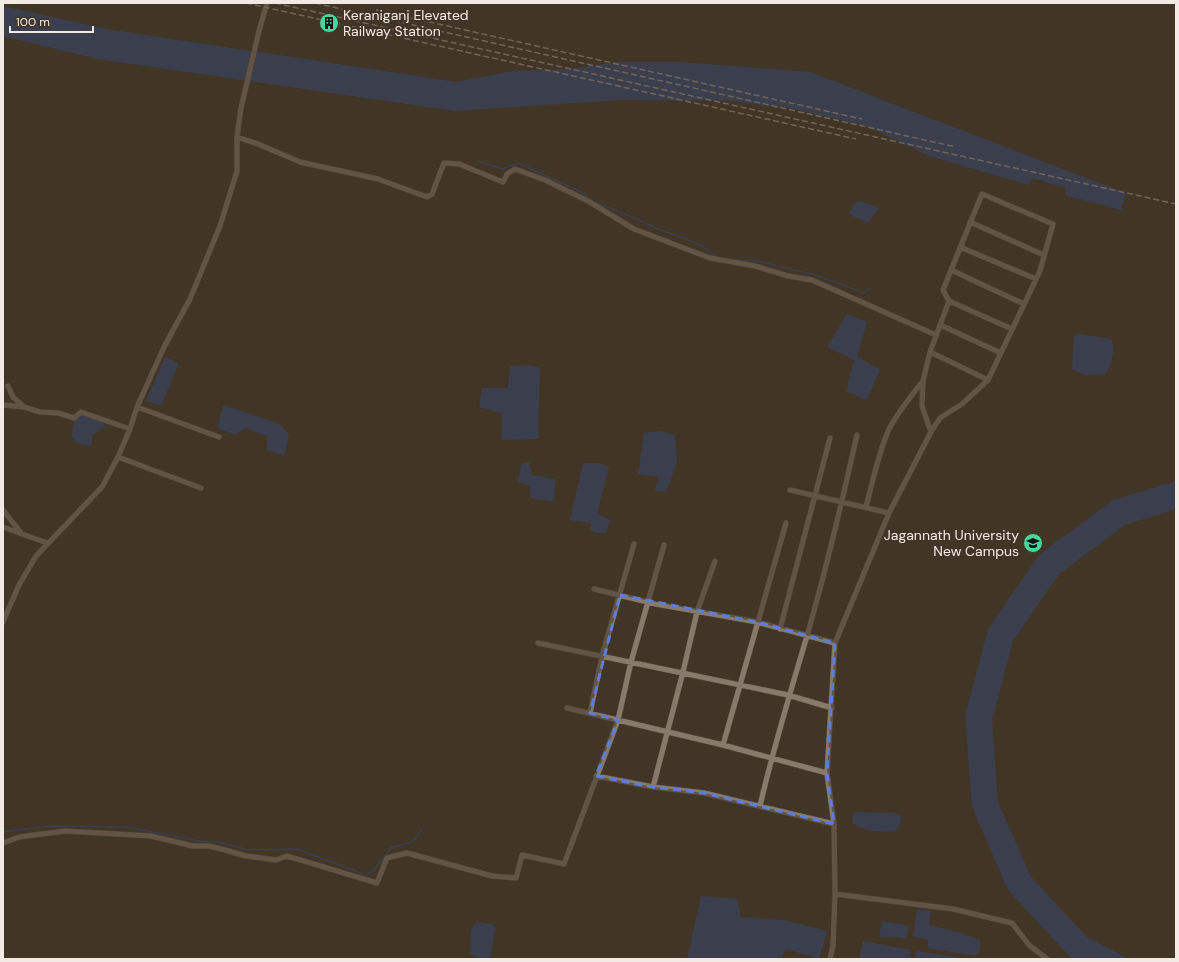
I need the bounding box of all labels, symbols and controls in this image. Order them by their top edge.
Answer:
place label: Keraniganj Elevated Railway Station [343,6,469,40]
scale bar [10,8,93,34]
building icon: Keraniganj Elevated Railway Station [318,12,340,34]
text: 100 m [16,14,50,30]
place label: Jagannath University New Campus [884,526,1019,560]
school or university icon: Jagannath University New Campus [1022,532,1044,554]

